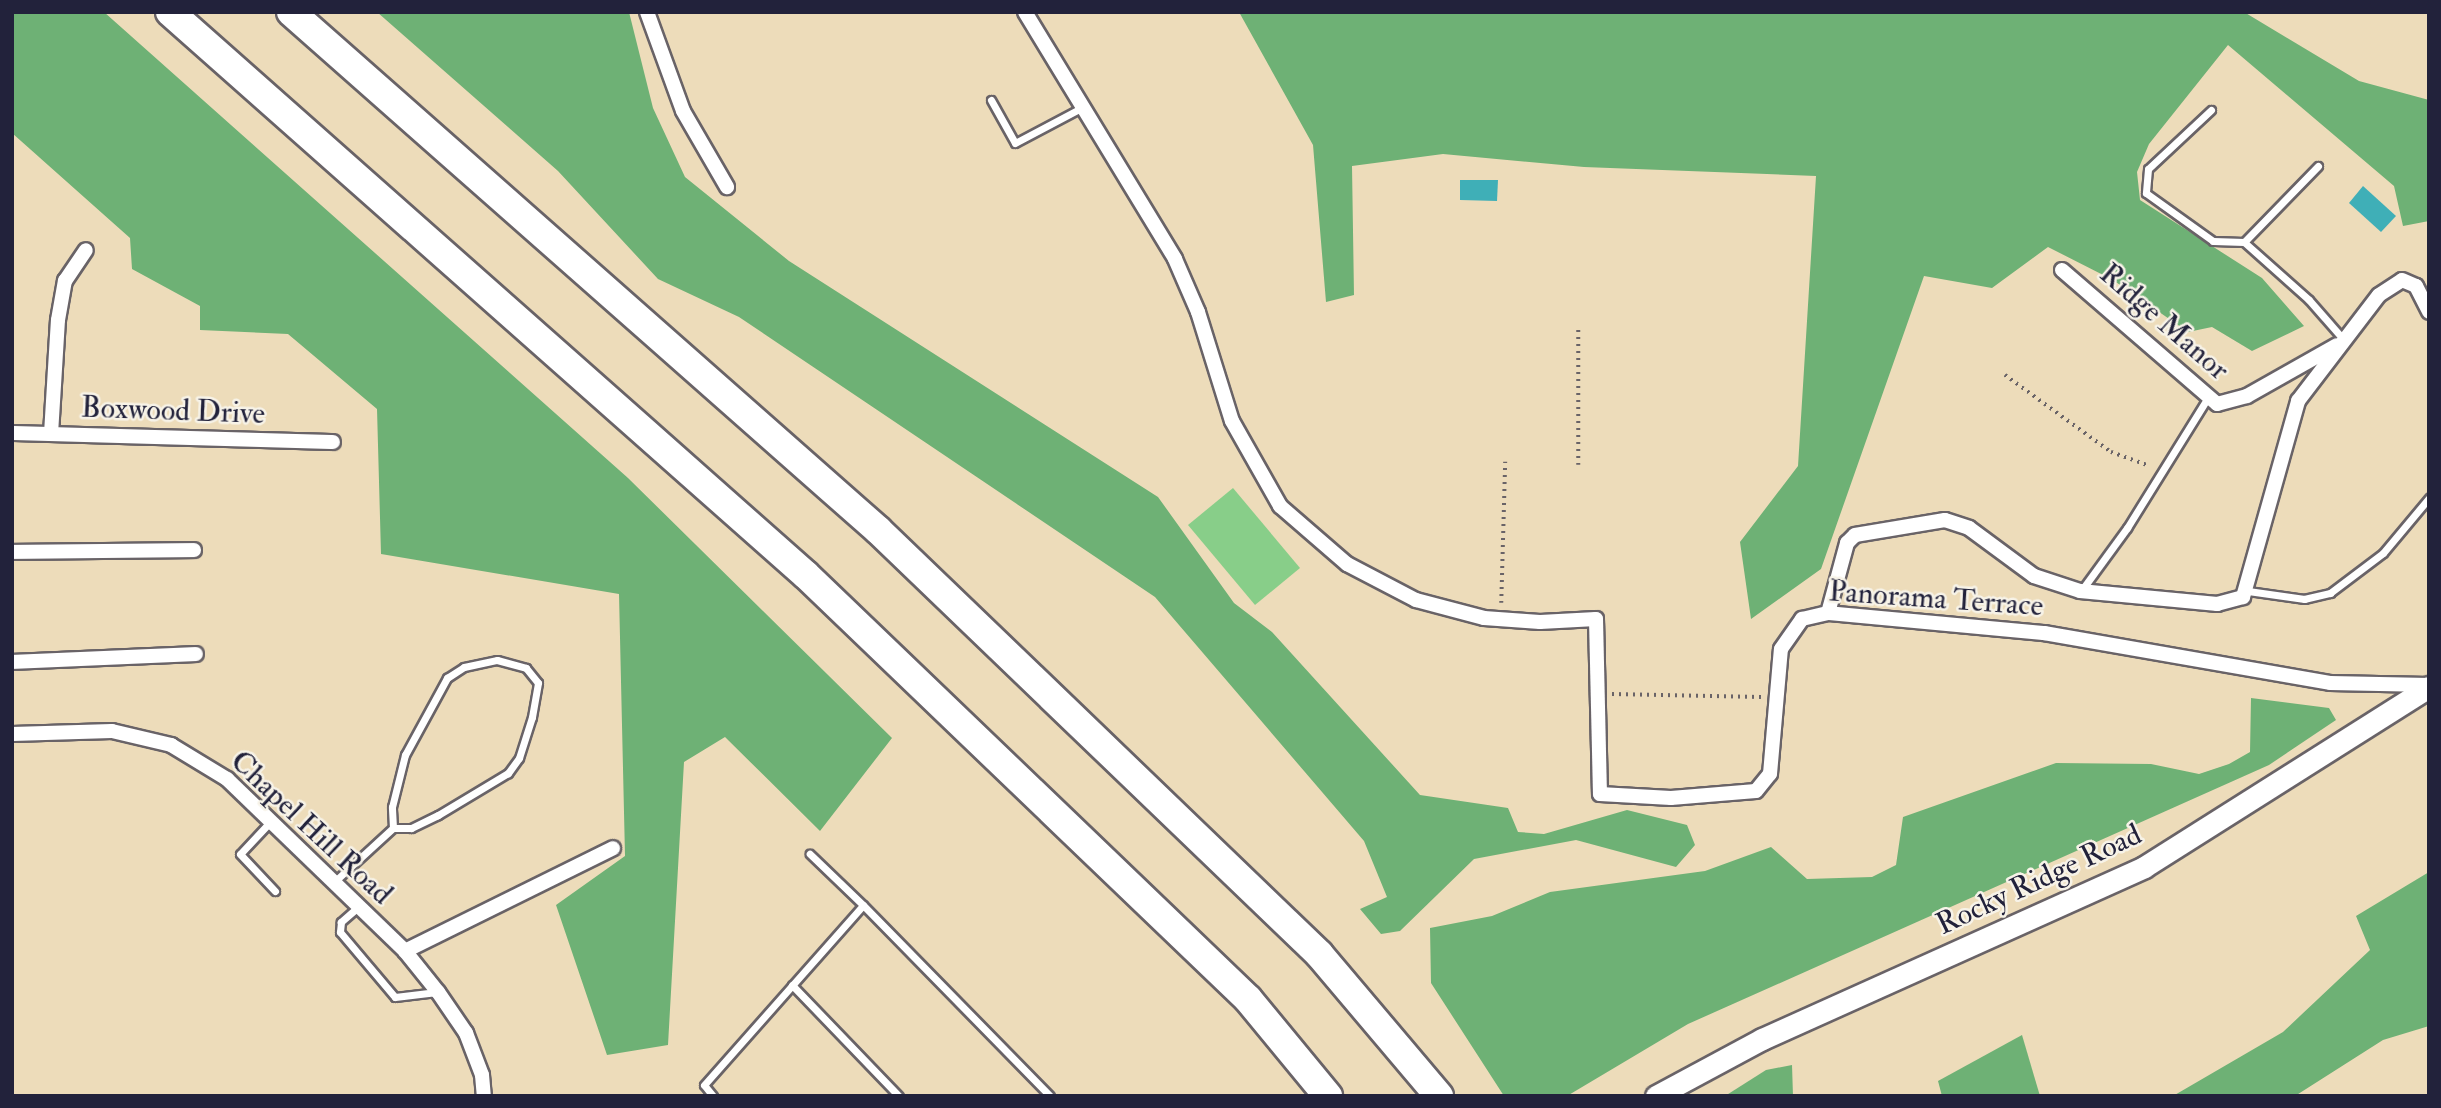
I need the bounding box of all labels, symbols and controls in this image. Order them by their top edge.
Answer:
street label: Ridge Manor [2092,256,2236,388]
street label: Boxwood Drive [80,390,266,432]
street label: Panorama Terrace [1828,574,2044,624]
street label: Chapel Hill Road [222,744,400,912]
street label: Rocky Ridge Road [1931,817,2147,943]

